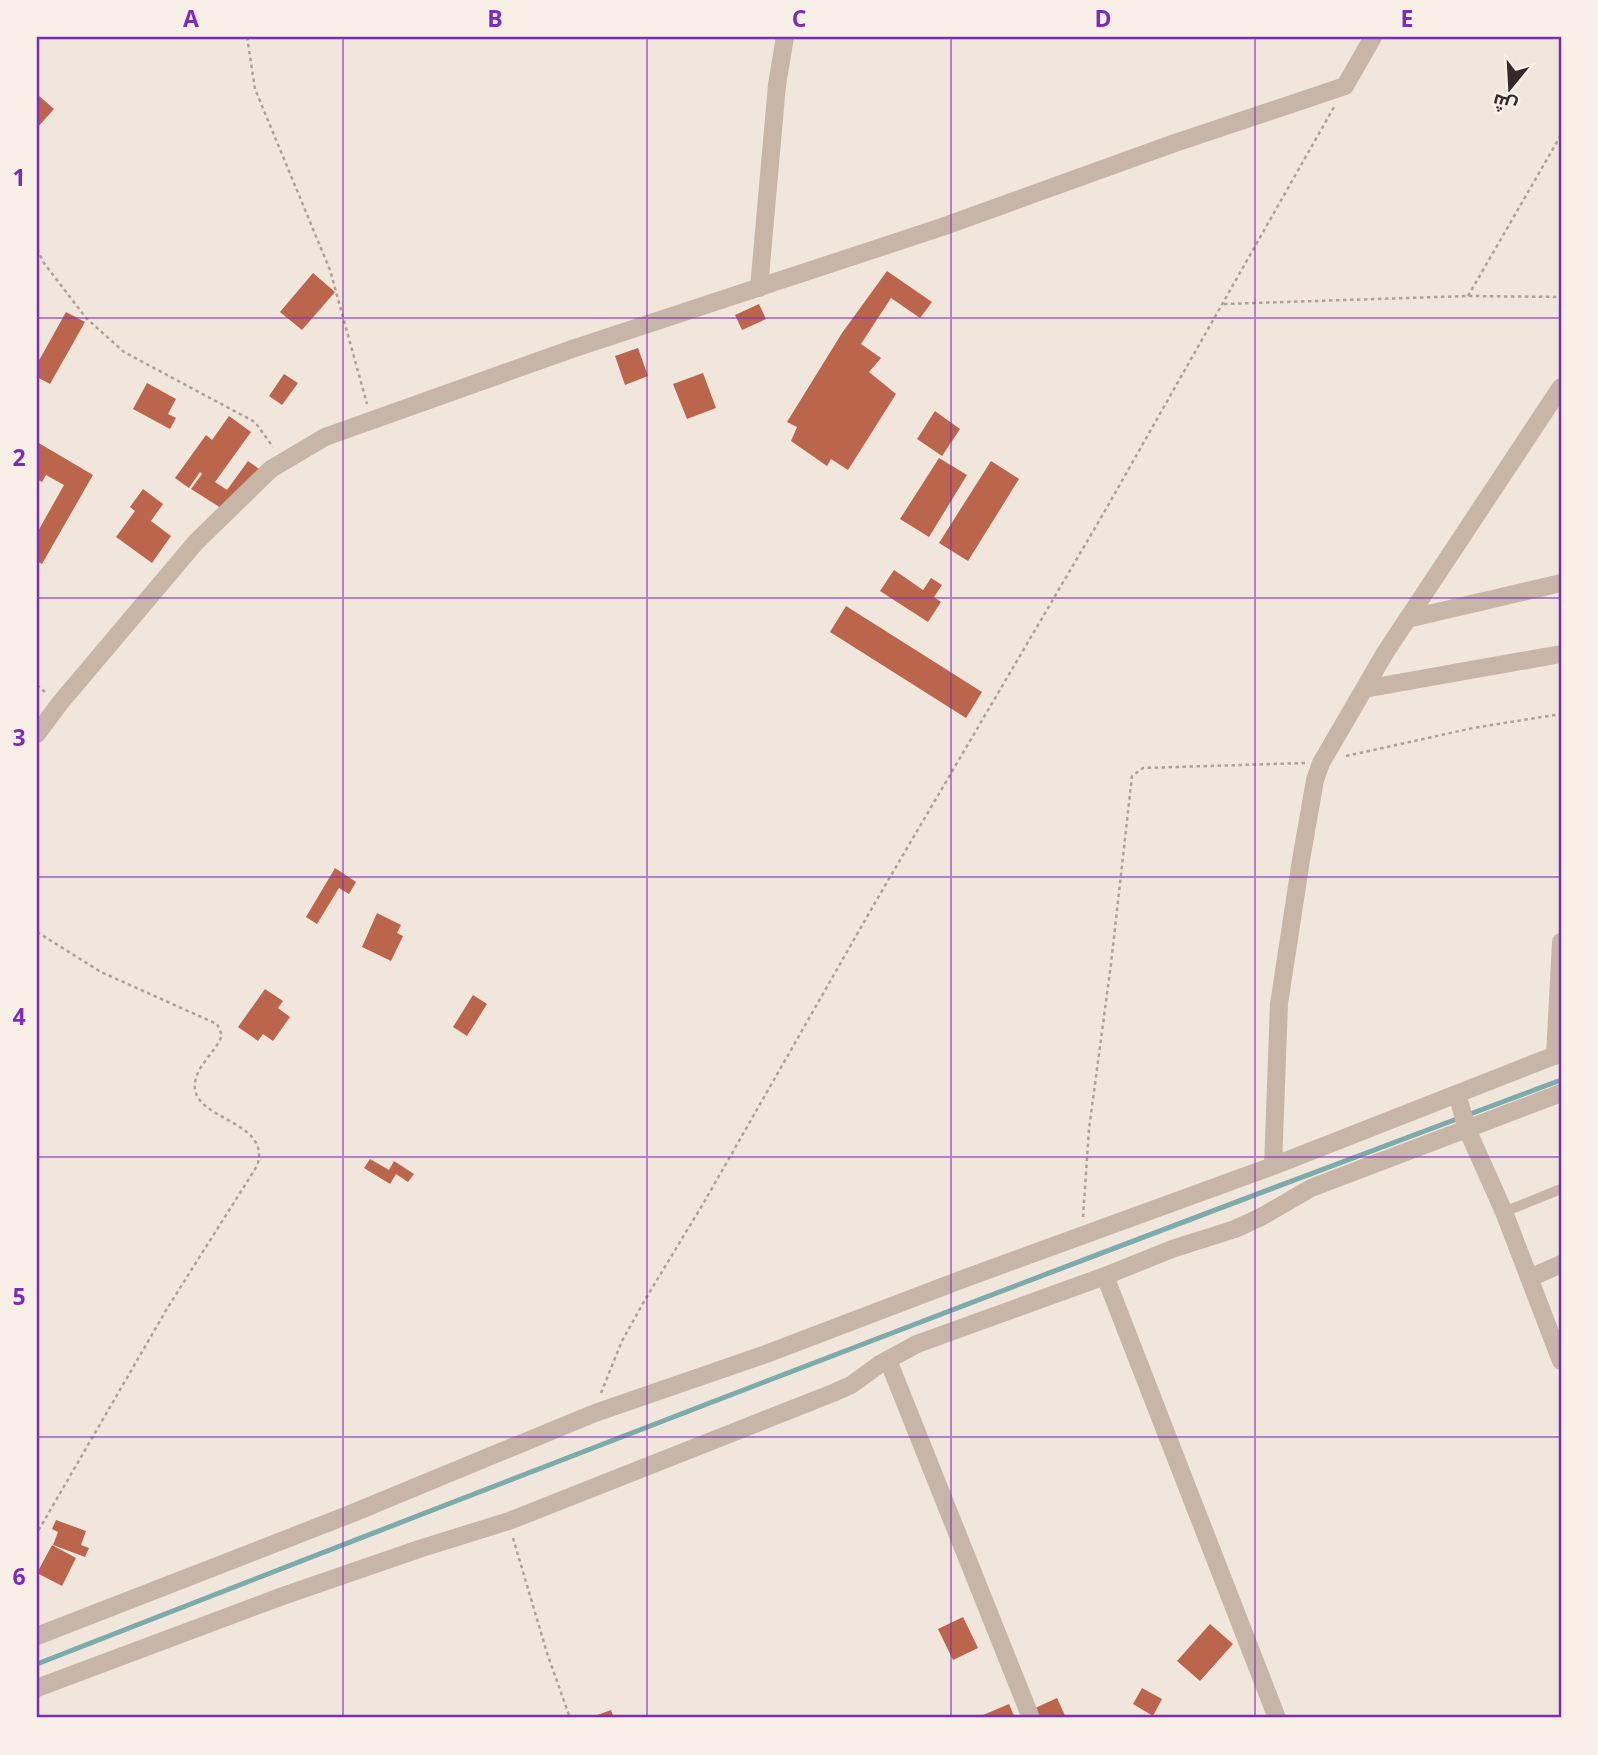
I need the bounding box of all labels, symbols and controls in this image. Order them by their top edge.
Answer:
text: A [183,2,199,34]
text: B [487,2,503,34]
text: C [792,2,806,34]
text: D [1094,2,1112,34]
text: E [1401,2,1413,34]
north arrow [1476,52,1546,122]
text: ش [1489,88,1520,120]
text: 1 [12,161,26,193]
text: 2 [12,441,26,473]
text: 3 [12,721,26,753]
text: 4 [12,1000,26,1032]
text: 5 [12,1280,26,1312]
text: 6 [12,1560,26,1592]

